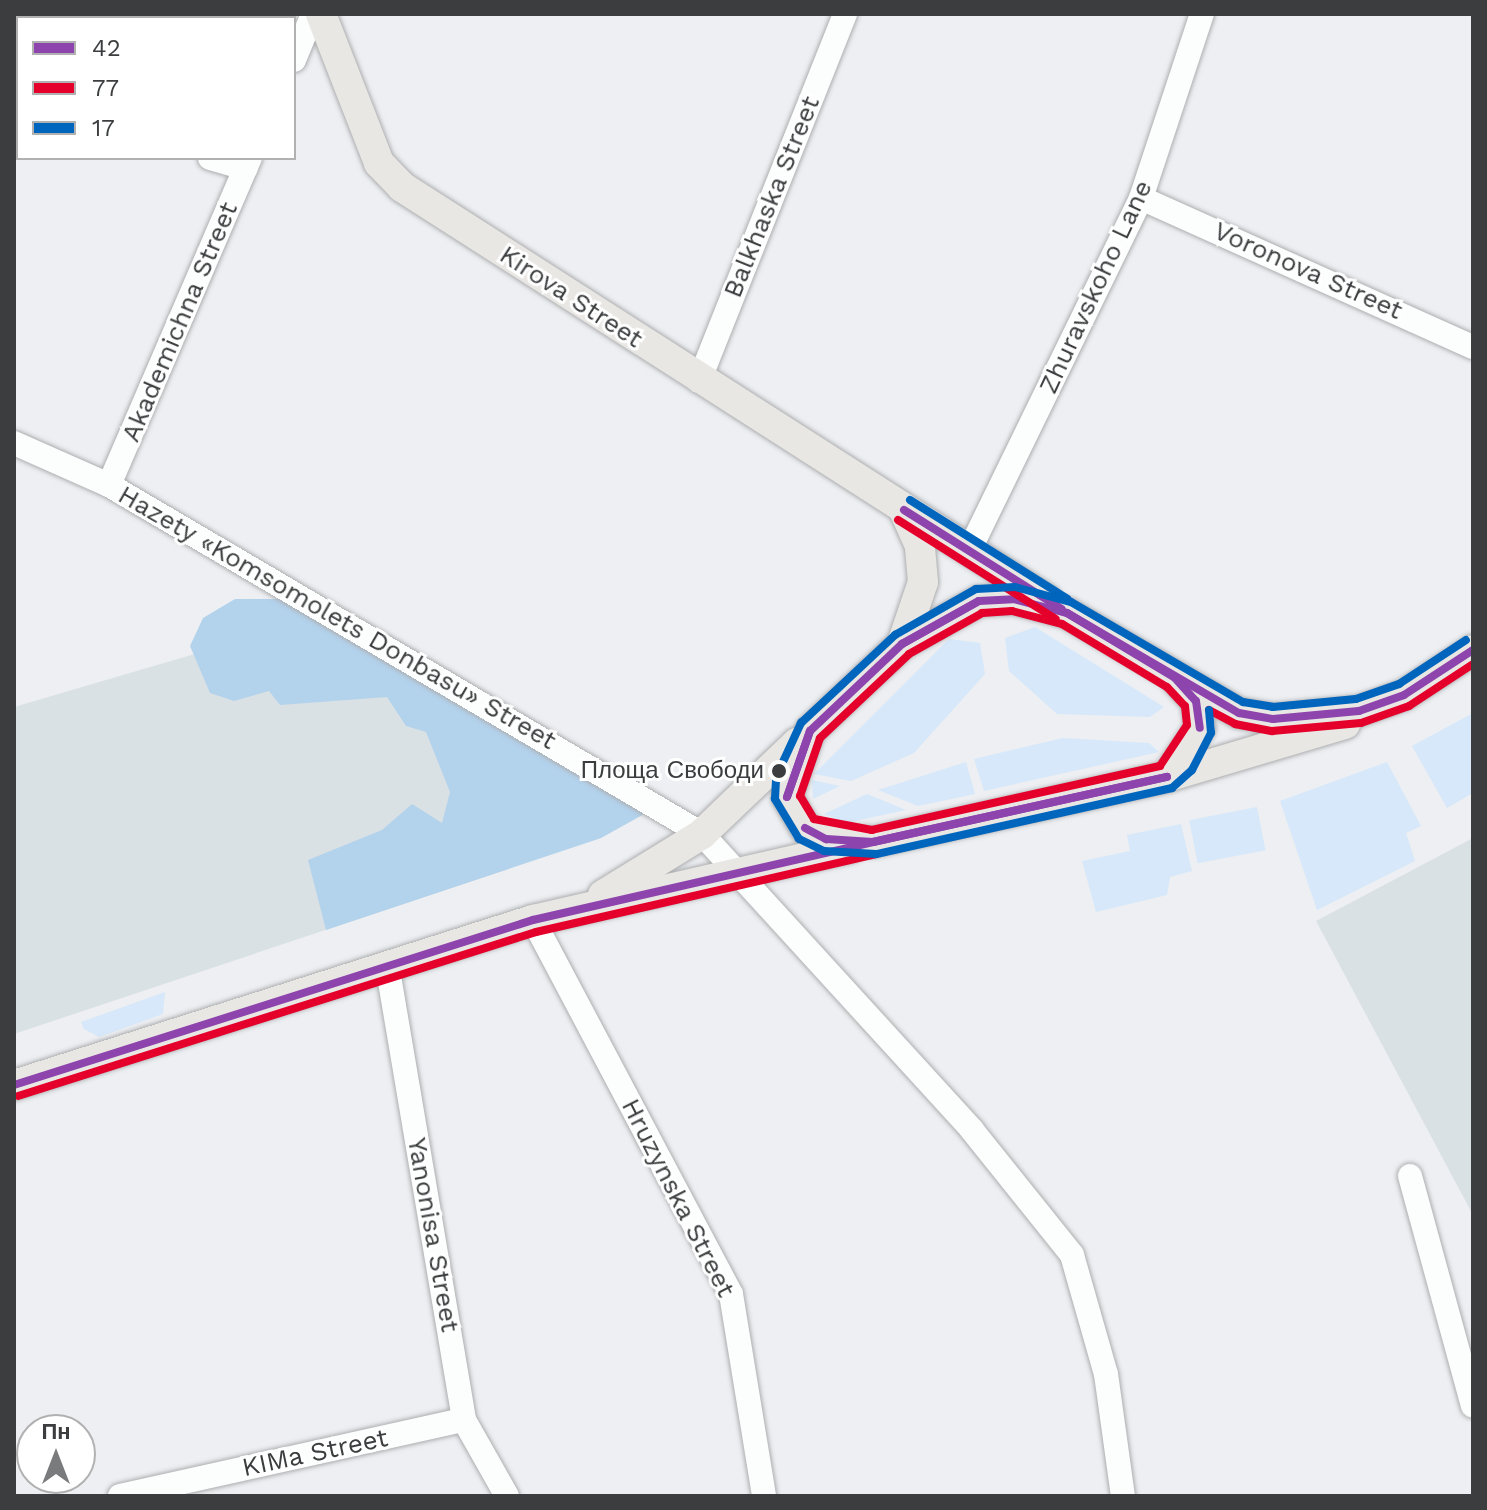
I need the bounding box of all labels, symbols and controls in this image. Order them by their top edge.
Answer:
legend [16,16,296,160]
text: 42 [92,34,121,62]
text: 77 [92,74,119,102]
street label: Balkhaska Street [717,91,827,303]
text: 17 [92,114,115,142]
street label: Zhuravskoho Lane [1033,175,1159,399]
street label: Akademichna Street [115,197,245,447]
street label: Voronova Street [1209,215,1407,327]
street label: Kirova Street [493,239,649,355]
street label: Hazety «Komsomolets Donbasu» Street [112,479,562,757]
place label: Площа Свободи [581,757,764,785]
marker: Площа Свободи [771,763,787,779]
street label: Hruzynska Street [614,1093,742,1303]
street label: Yanonisa Street [400,1135,466,1335]
north arrow [16,1414,96,1494]
text: Пн [41,1419,71,1444]
street label: KIMa Street [239,1422,391,1484]

